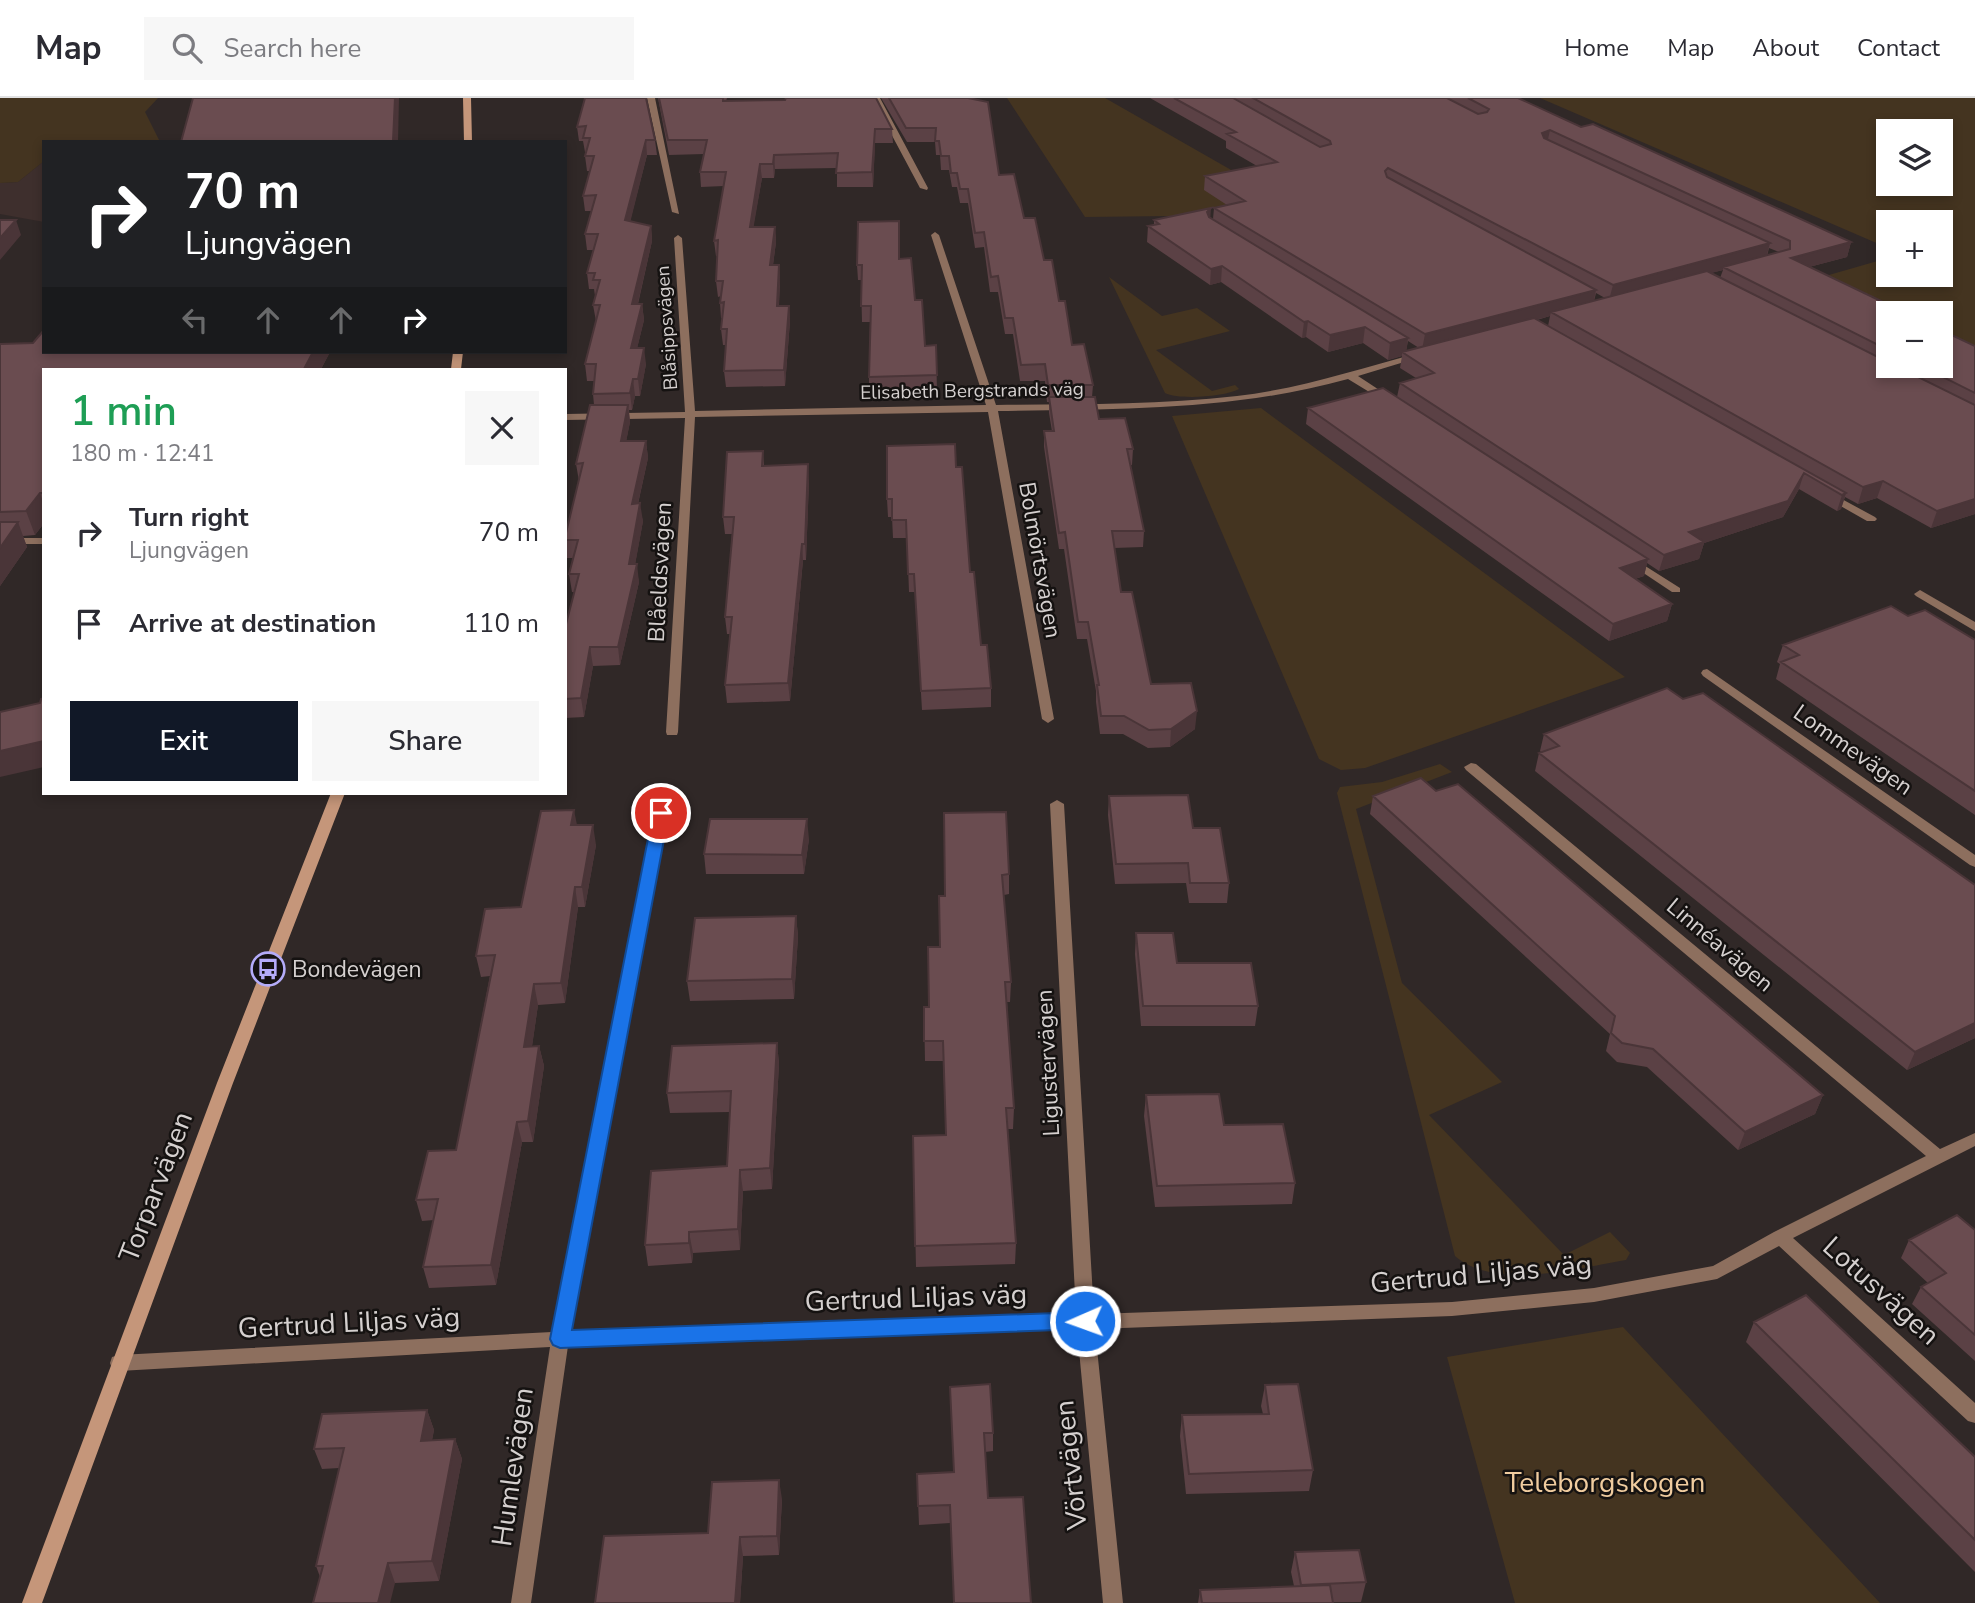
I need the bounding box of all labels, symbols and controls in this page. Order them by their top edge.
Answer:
search box [144,17,634,80]
text: Map [35,26,102,71]
icon: search [168,29,206,67]
text: Search here [224,31,361,66]
text: Home [1564,32,1629,64]
text: Map [1667,32,1714,64]
text: About [1752,32,1819,64]
text: Contact [1857,32,1940,64]
map controls [1876,119,1953,378]
button: layers [1876,119,1953,196]
text: 70 m [185,158,300,225]
icon: right [70,168,161,259]
button: + [1876,210,1953,287]
text: Ljungvägen [185,222,352,265]
street label: Blåsippsvägen [650,265,684,391]
icon: left [176,301,214,339]
icon: ahead [249,301,287,339]
icon: ahead [322,301,360,339]
icon: right [395,301,433,339]
button: − [1876,301,1953,378]
street label: Elisabeth Bergstrands väg [860,376,1084,406]
text: 1 min [70,383,177,440]
button: close [465,391,539,465]
text: 180 m · 12:41 [70,438,215,469]
street label: Bolmörtsvägen [1011,480,1069,640]
text: Turn right [129,500,248,535]
street label: Blåeldsvägen [641,501,679,643]
icon: right [70,514,108,552]
text: 70 m [479,515,539,550]
text: Ljungvägen [129,535,249,566]
icon: arrive [70,605,108,643]
text: Arrive at destination [129,606,376,641]
text: 110 m [463,606,539,641]
street label: Lommevägen [1787,697,1919,803]
button: Exit [70,701,298,781]
button: Share [312,701,539,781]
pin [631,783,691,843]
icon: arrive [642,794,680,832]
street label: Linnéavägen [1660,891,1780,999]
bus stop icon: Bondevägen [249,950,287,988]
place label: Bondevägen [292,954,421,985]
street label: Ligustervägen [1029,989,1067,1137]
street label: Torparvägen [110,1106,202,1268]
street label: Lotusvägen [1814,1228,1948,1354]
street label: Gertrud Liljas väg [1369,1245,1593,1303]
street label: Gertrud Liljas väg [804,1275,1028,1321]
position arrow [1048,1284,1122,1358]
street label: Gertrud Liljas väg [237,1298,461,1348]
street label: Humlevägen [483,1385,543,1549]
street label: Vörtvägen [1045,1398,1097,1533]
park label: Teleborgskogen [1505,1464,1705,1502]

